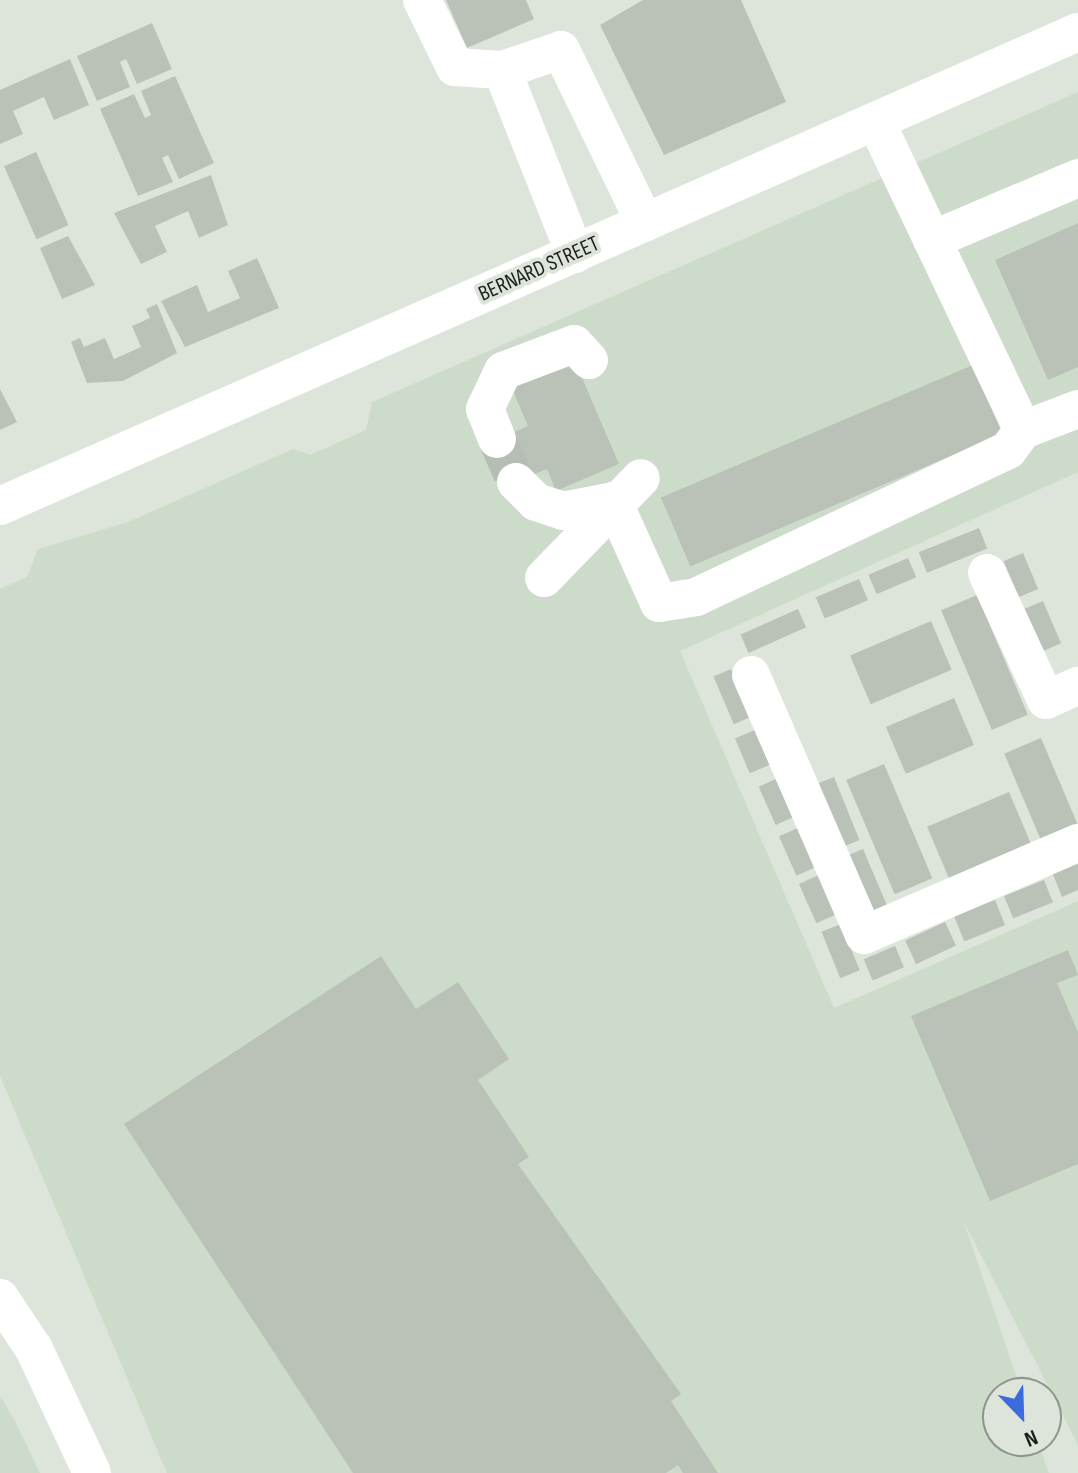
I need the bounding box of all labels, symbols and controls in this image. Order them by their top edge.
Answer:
street label: BERNARD STREET [474,231,604,307]
north arrow [982,1377,1062,1457]
text: N [1020,1423,1041,1452]

